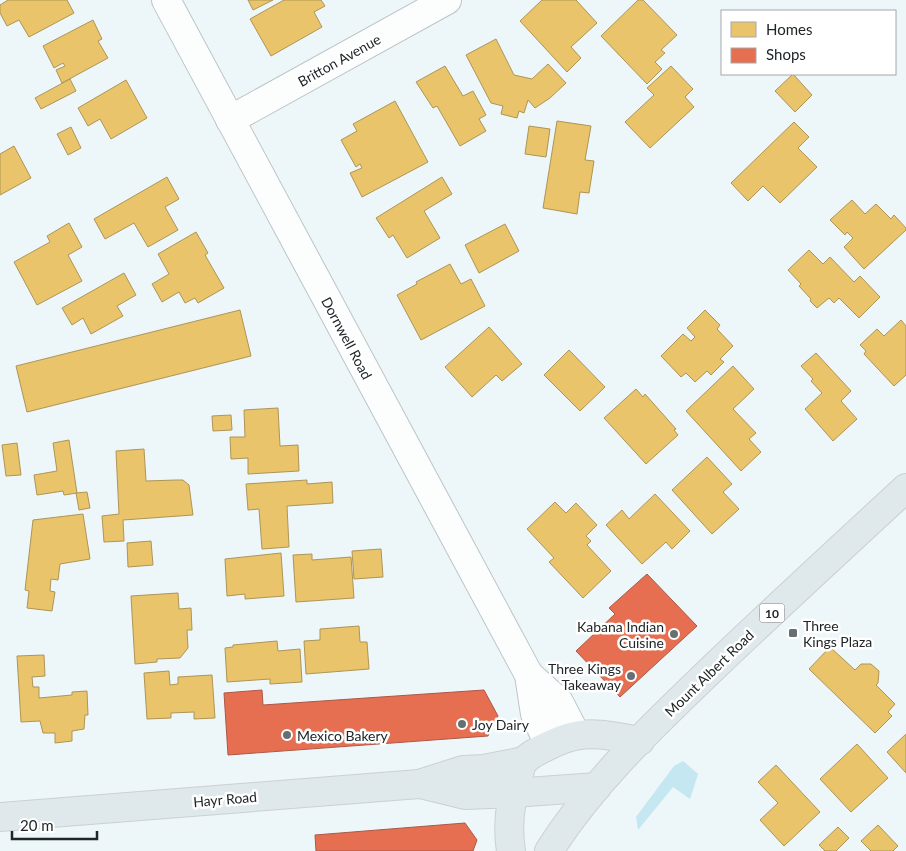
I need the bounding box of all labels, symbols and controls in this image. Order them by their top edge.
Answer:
legend [721,10,896,75]
text: Homes [766,20,812,38]
street label: Britton Avenue [295,30,383,90]
text: Shops [766,45,806,63]
street label: Dornwell Road [318,294,376,382]
road number: 10 [760,604,784,622]
place label: Three Kings Plaza [803,617,872,650]
place label: Kabana Indian Cuisine [577,618,664,651]
street label: Mount Albert Road [661,626,757,720]
marker: Three Kings Plaza [787,627,799,639]
marker: Kabana Indian Cuisine [668,628,680,640]
place label: Three Kings Takeaway [548,660,622,693]
marker: Three Kings Takeaway [625,670,637,682]
place label: Joy Dairy [472,716,530,733]
marker: Joy Dairy [456,718,468,730]
place label: Mexico Bakery [297,727,389,744]
marker: Mexico Bakery [281,729,293,741]
street label: Hayr Road [192,788,258,810]
scale bar [12,808,98,840]
text: 20 m [20,816,54,834]

